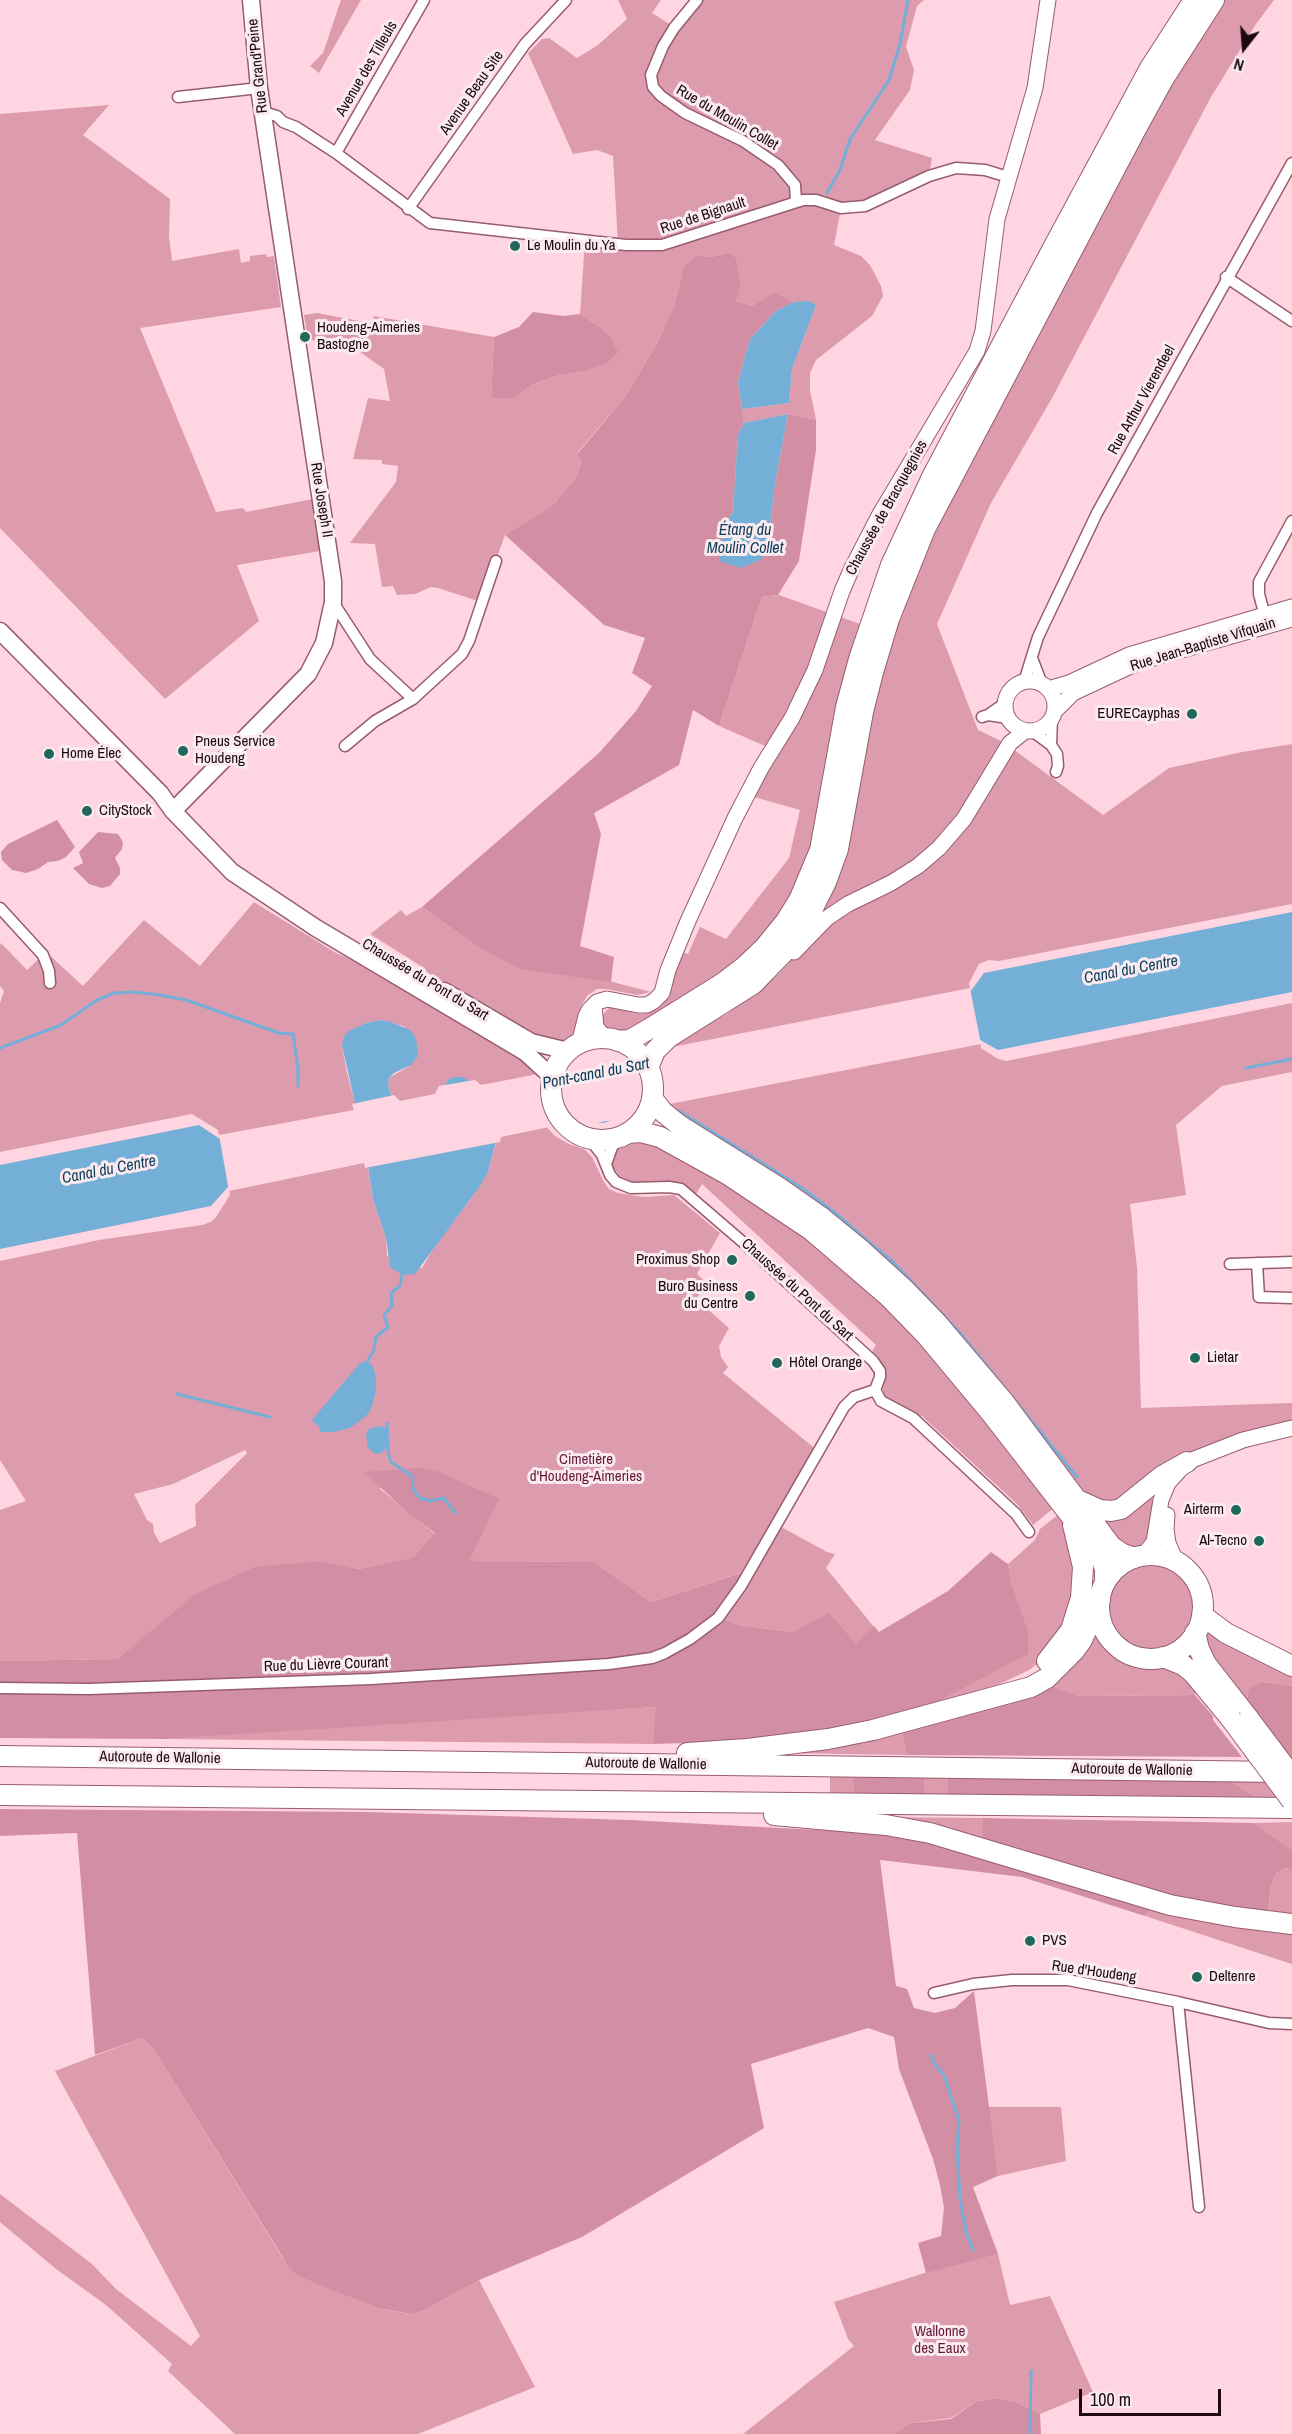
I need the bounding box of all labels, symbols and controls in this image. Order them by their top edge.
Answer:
street label: Rue Grand'Peine [244,18,272,114]
street label: Avenue des Tilleuls [332,18,402,120]
north arrow [1214,18,1274,78]
street label: Avenue Beau Site [436,47,508,139]
text: N [1231,53,1246,77]
street label: Rue du Moulin Collet [673,81,781,155]
street label: Rue de Bignault [658,194,748,238]
place label: Le Moulin du Ya [527,237,616,255]
marker: Le Moulin du Ya [508,239,522,253]
place label: Houdeng-Aimeries Bastogne [317,319,420,354]
marker: Houdeng-Aimeries Bastogne [298,330,312,344]
street label: Rue Arthur Vierendeel [1105,342,1179,458]
street label: Chaussée de Bracquegnies [842,437,932,579]
street label: Rue Joseph II [306,461,336,539]
water label: Étang du Moulin Collet [707,521,783,559]
street label: Rue Jean-Baptiste Vifquain [1128,614,1278,676]
place label: EURECayphas [1097,705,1180,723]
marker: EURECayphas [1185,707,1199,721]
place label: Pneus Service Houdeng [195,733,275,768]
marker: Pneus Service Houdeng [176,744,190,758]
place label: Home Élec [61,745,121,763]
marker: Home Élec [42,747,56,761]
place label: CityStock [99,802,152,820]
marker: CityStock [80,804,94,818]
street label: Chaussée du Pont du Sart [359,935,491,1025]
water label: Canal du Centre [1082,951,1180,989]
water label: Pont-canal du Sart [541,1054,651,1094]
water label: Canal du Centre [60,1151,158,1189]
street label: Chaussée du Pont du Sart [737,1235,857,1345]
place label: Proximus Shop [636,1251,720,1269]
marker: Proximus Shop [725,1253,739,1267]
place label: Buro Business du Centre [658,1278,738,1313]
marker: Buro Business du Centre [743,1289,757,1303]
place label: Lietar [1207,1349,1238,1367]
marker: Lietar [1188,1351,1202,1365]
place label: Hôtel Orange [789,1354,862,1372]
marker: Hôtel Orange [770,1356,784,1370]
park label: Cimetière d'Houdeng-Aimeries [530,1451,642,1486]
place label: Airterm [1184,1501,1224,1519]
marker: Airterm [1229,1503,1243,1517]
place label: Al-Tecno [1199,1532,1247,1550]
marker: Al-Tecno [1252,1534,1266,1548]
street label: Rue du Lièvre Courant [264,1654,388,1676]
street label: Autoroute de Wallonie [99,1748,221,1768]
street label: Autoroute de Wallonie [585,1754,707,1774]
street label: Autoroute de Wallonie [1071,1760,1193,1780]
place label: PVS [1042,1932,1067,1950]
marker: PVS [1023,1934,1037,1948]
street label: Rue d'Houdeng [1051,1957,1137,1987]
place label: Deltenre [1209,1968,1255,1986]
marker: Deltenre [1190,1970,1204,1984]
park label: Wallonne des Eaux [914,2323,966,2358]
scale bar [1082,2377,1224,2415]
text: 100 m [1090,2387,1131,2412]

